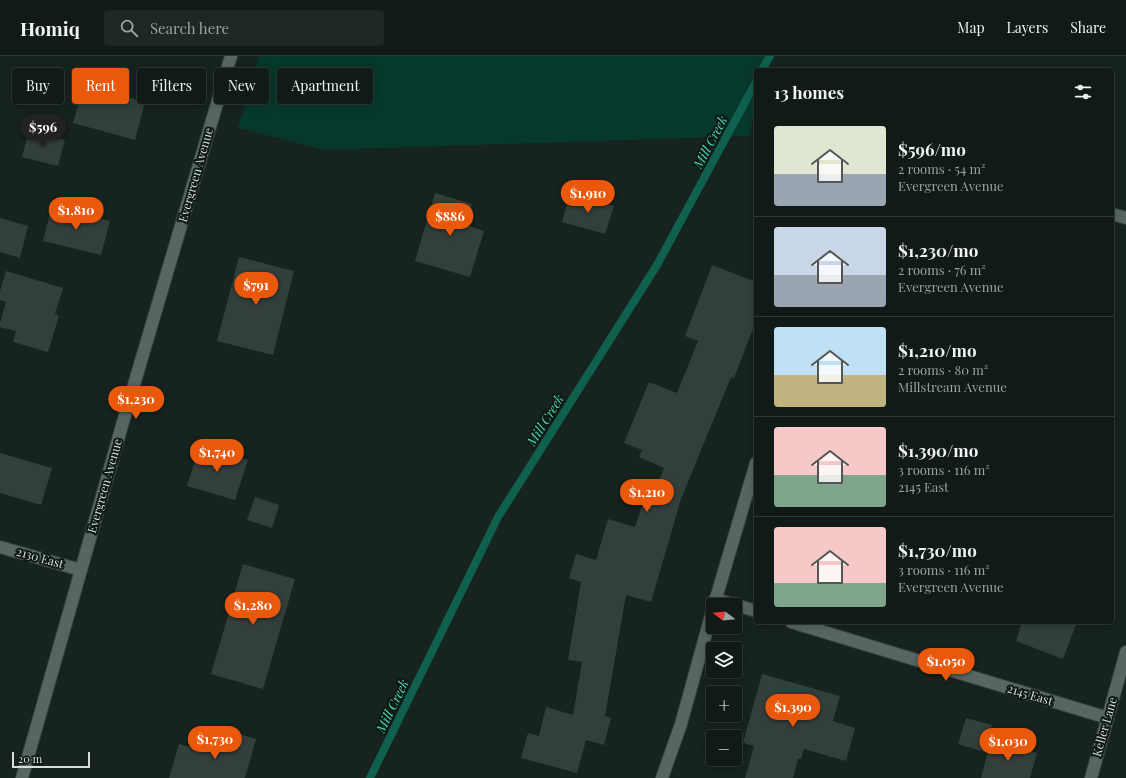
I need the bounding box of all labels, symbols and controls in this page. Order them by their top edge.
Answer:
search box [104,10,384,46]
text: Homiq [20,15,80,41]
icon: search [118,17,140,39]
text: Search here [150,18,229,38]
text: Map [957,18,985,37]
text: Layers [1007,18,1048,37]
text: Share [1070,18,1106,37]
chip: Buy [12,68,64,104]
chip: Rent [72,68,129,104]
chip: Filters [137,68,206,104]
chip: New [214,68,269,104]
chip: Apartment [277,68,373,104]
text: 13 homes [774,81,844,103]
icon: filters [1072,81,1094,103]
water label: Mill Creek [688,112,731,172]
pin: $596 [19,114,67,148]
text: $596 [29,118,57,135]
street label: Evergreen Avenue [174,126,216,224]
text: $596/mo [898,138,966,160]
icon: home [806,142,854,190]
text: 2 rooms · 54 m² [898,160,986,177]
text: Evergreen Avenue [898,177,1004,194]
pin: $1,910 [555,180,621,214]
text: $1,910 [570,184,606,201]
pin: $1,810 [43,197,109,231]
text: $1,810 [58,201,94,218]
pin: $886 [426,203,474,237]
text: $886 [435,207,465,224]
text: $1,230/mo [898,239,978,261]
icon: home [806,243,854,291]
text: 2 rooms · 76 m² [898,261,986,278]
pin: $791 [232,272,280,306]
text: $791 [243,276,269,293]
text: Evergreen Avenue [898,278,1004,295]
text: $1,210/mo [898,339,977,361]
icon: home [806,343,854,391]
text: 2 rooms · 80 m² [898,361,988,378]
text: Millstream Avenue [898,378,1007,395]
pin: $1,230 [103,386,169,420]
text: $1,230 [117,390,155,407]
water label: Mill Creek [522,391,567,449]
street label: Evergreen Avenue [83,437,125,535]
pin: $1,740 [184,439,250,473]
text: $1,390/mo [898,439,978,461]
text: $1,740 [199,443,235,460]
icon: home [806,443,854,491]
text: 3 rooms · 116 m² [898,461,990,478]
text: 2145 East [898,478,949,495]
pin: $1,210 [614,479,680,513]
text: $1,210 [629,483,665,500]
text: $1,730/mo [898,539,977,561]
street label: 2130 East [15,543,67,572]
icon: home [806,543,854,591]
text: 3 rooms · 116 m² [898,561,990,578]
text: Evergreen Avenue [898,578,1004,595]
pin: $1,280 [220,592,286,626]
text: $1,280 [234,596,272,613]
north arrow [706,598,742,634]
map controls [706,598,742,766]
button: layers [706,642,742,678]
pin: $1,050 [913,648,979,682]
text: $1,050 [927,652,965,669]
water label: Mill Creek [371,676,412,736]
street label: 2145 East [1006,680,1056,709]
button: + [706,686,742,722]
pin: $1,390 [760,694,826,728]
street label: Keller Lane [1088,695,1120,758]
text: $1,390 [774,698,812,715]
pin: $1,730 [182,726,248,760]
pin: $1,030 [975,728,1041,762]
text: $1,730 [197,730,233,747]
button: − [706,730,742,766]
text: $1,030 [988,732,1028,749]
scale bar [12,750,90,769]
text: 20 m [18,751,42,766]

